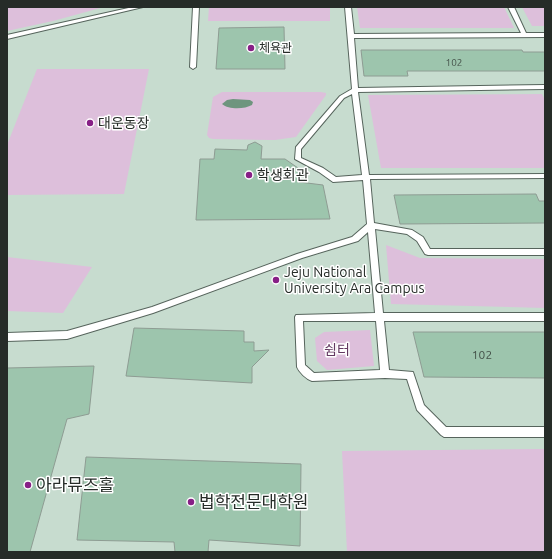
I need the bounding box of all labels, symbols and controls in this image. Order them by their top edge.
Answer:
place label: 체육관 [259,41,292,54]
marker: 체육관 [246,43,256,53]
house number: 102 [446,57,462,68]
place label: 대운동장 [98,115,150,131]
marker: 대운동장 [85,118,95,128]
place label: 학생회관 [257,167,309,183]
marker: 학생회관 [244,170,254,180]
place label: Jeju National University Ara Campus [284,264,425,296]
marker: Jeju National University Ara Campus [271,275,281,285]
park label: 쉼터 [324,342,350,358]
house number: 102 [472,348,492,361]
place label: 아라뮤즈홀 [36,475,114,494]
marker: 아라뮤즈홀 [23,480,33,490]
place label: 법학전문대학원 [199,492,308,511]
marker: 법학전문대학원 [186,497,196,507]

